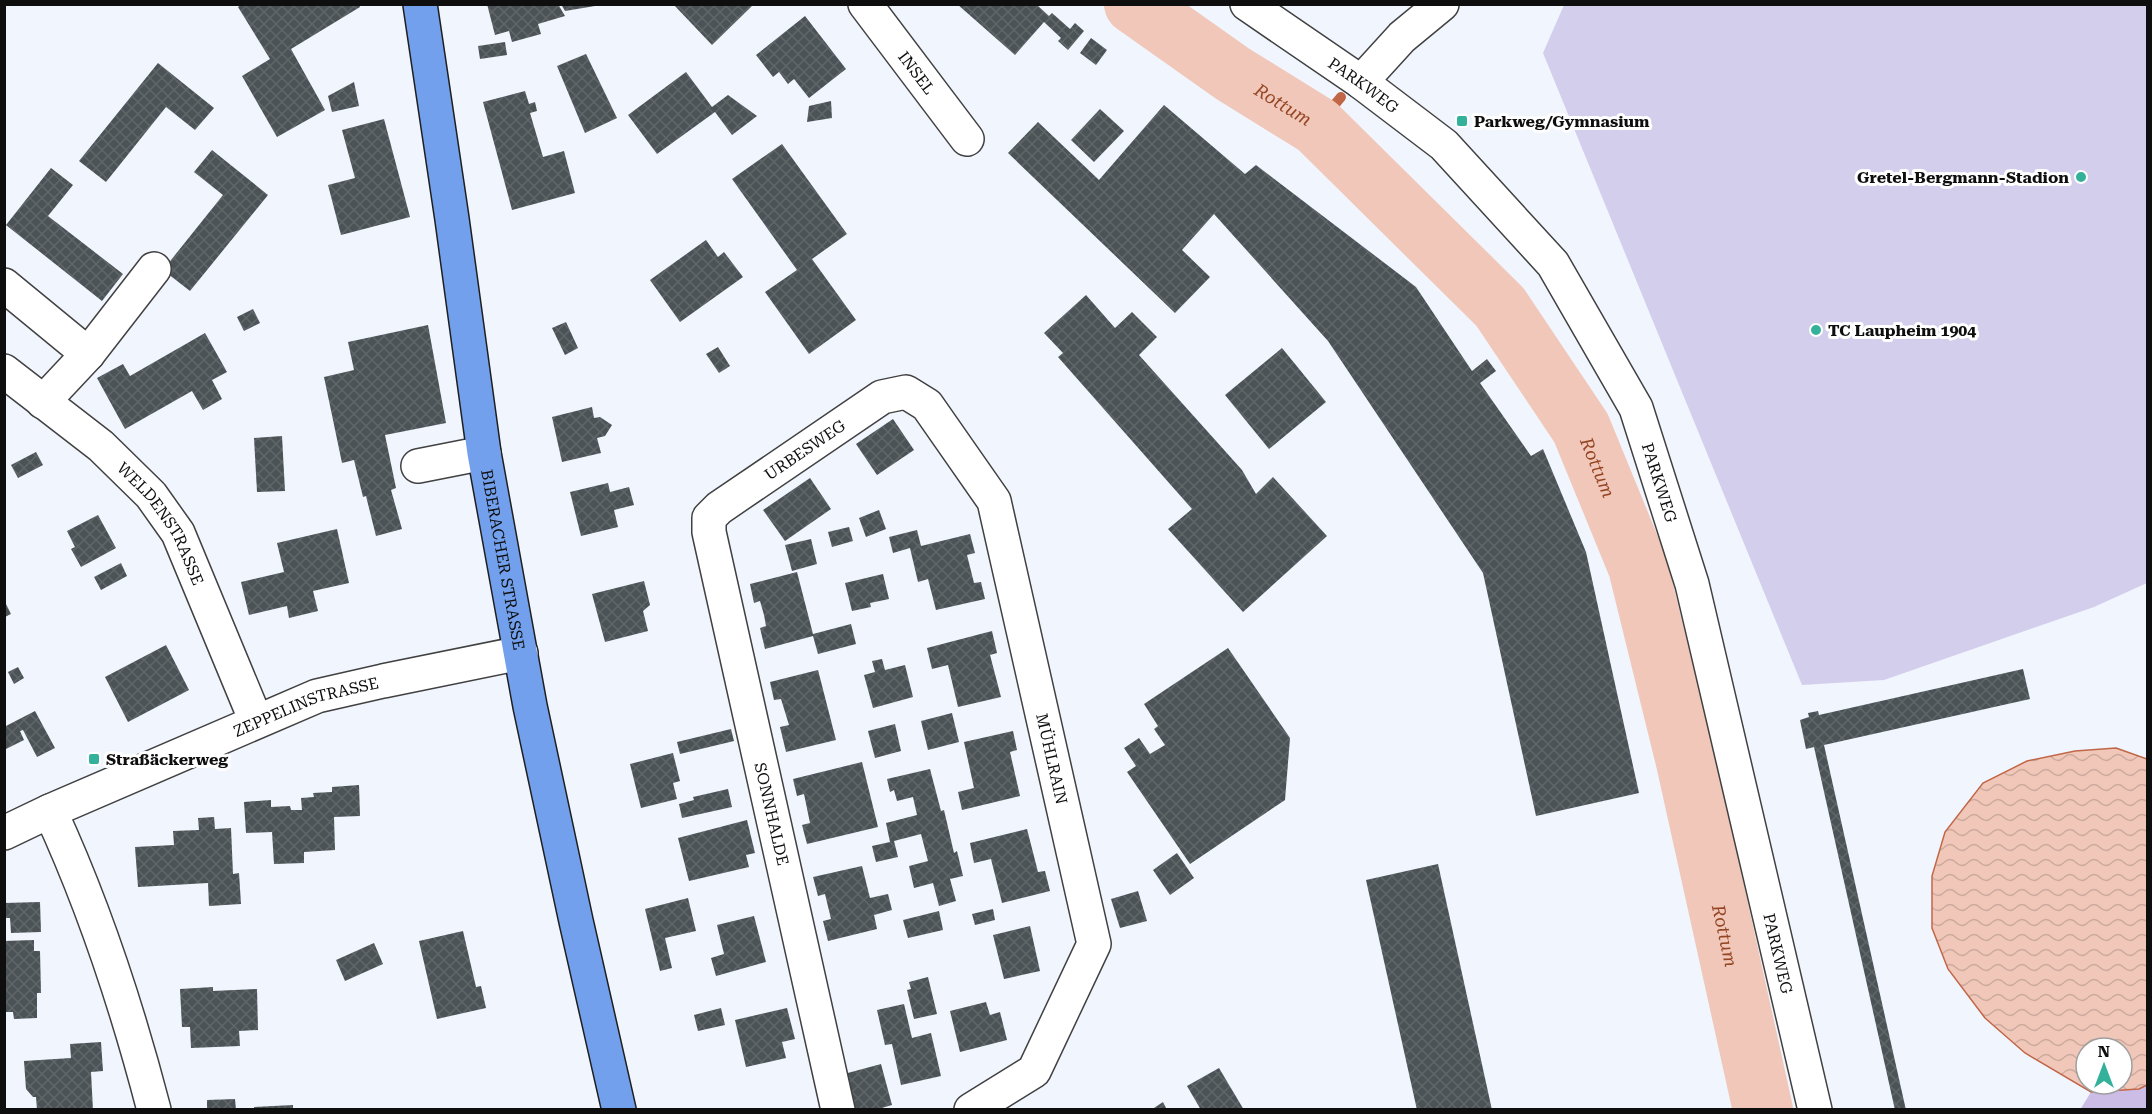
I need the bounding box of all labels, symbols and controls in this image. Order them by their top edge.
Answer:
street label: INSEL [894,48,939,98]
street label: PARKWEG [1325,54,1403,118]
water label: Rottum [1250,78,1316,130]
place label: Parkweg/Gymnasium [1474,112,1650,131]
marker: Parkweg/Gymnasium [1455,114,1469,128]
place label: Gretel-Bergmann-Stadion [1857,168,2069,187]
marker: Gretel-Bergmann-Stadion [2074,170,2088,184]
place label: TC Laupheim 1904 [1828,321,1976,340]
marker: TC Laupheim 1904 [1809,323,1823,337]
street label: URBESWEG [761,416,849,484]
water label: Rottum [1576,433,1620,501]
street label: PARKWEG [1638,440,1681,525]
street label: WELDENSTRASSE [113,458,208,588]
street label: BIBERACHER STRASSE [477,468,529,652]
street label: ZEPPELINSTRASSE [231,673,380,741]
street label: MÜHLRAIN [1032,711,1071,806]
place label: Straßäckerweg [106,750,228,769]
marker: Straßäckerweg [87,752,101,766]
street label: SONNHALDE [750,761,793,867]
water label: Rottum [1708,902,1742,969]
street label: PARKWEG [1759,911,1797,996]
north arrow [2074,1036,2134,1096]
text: N [2098,1042,2110,1061]

